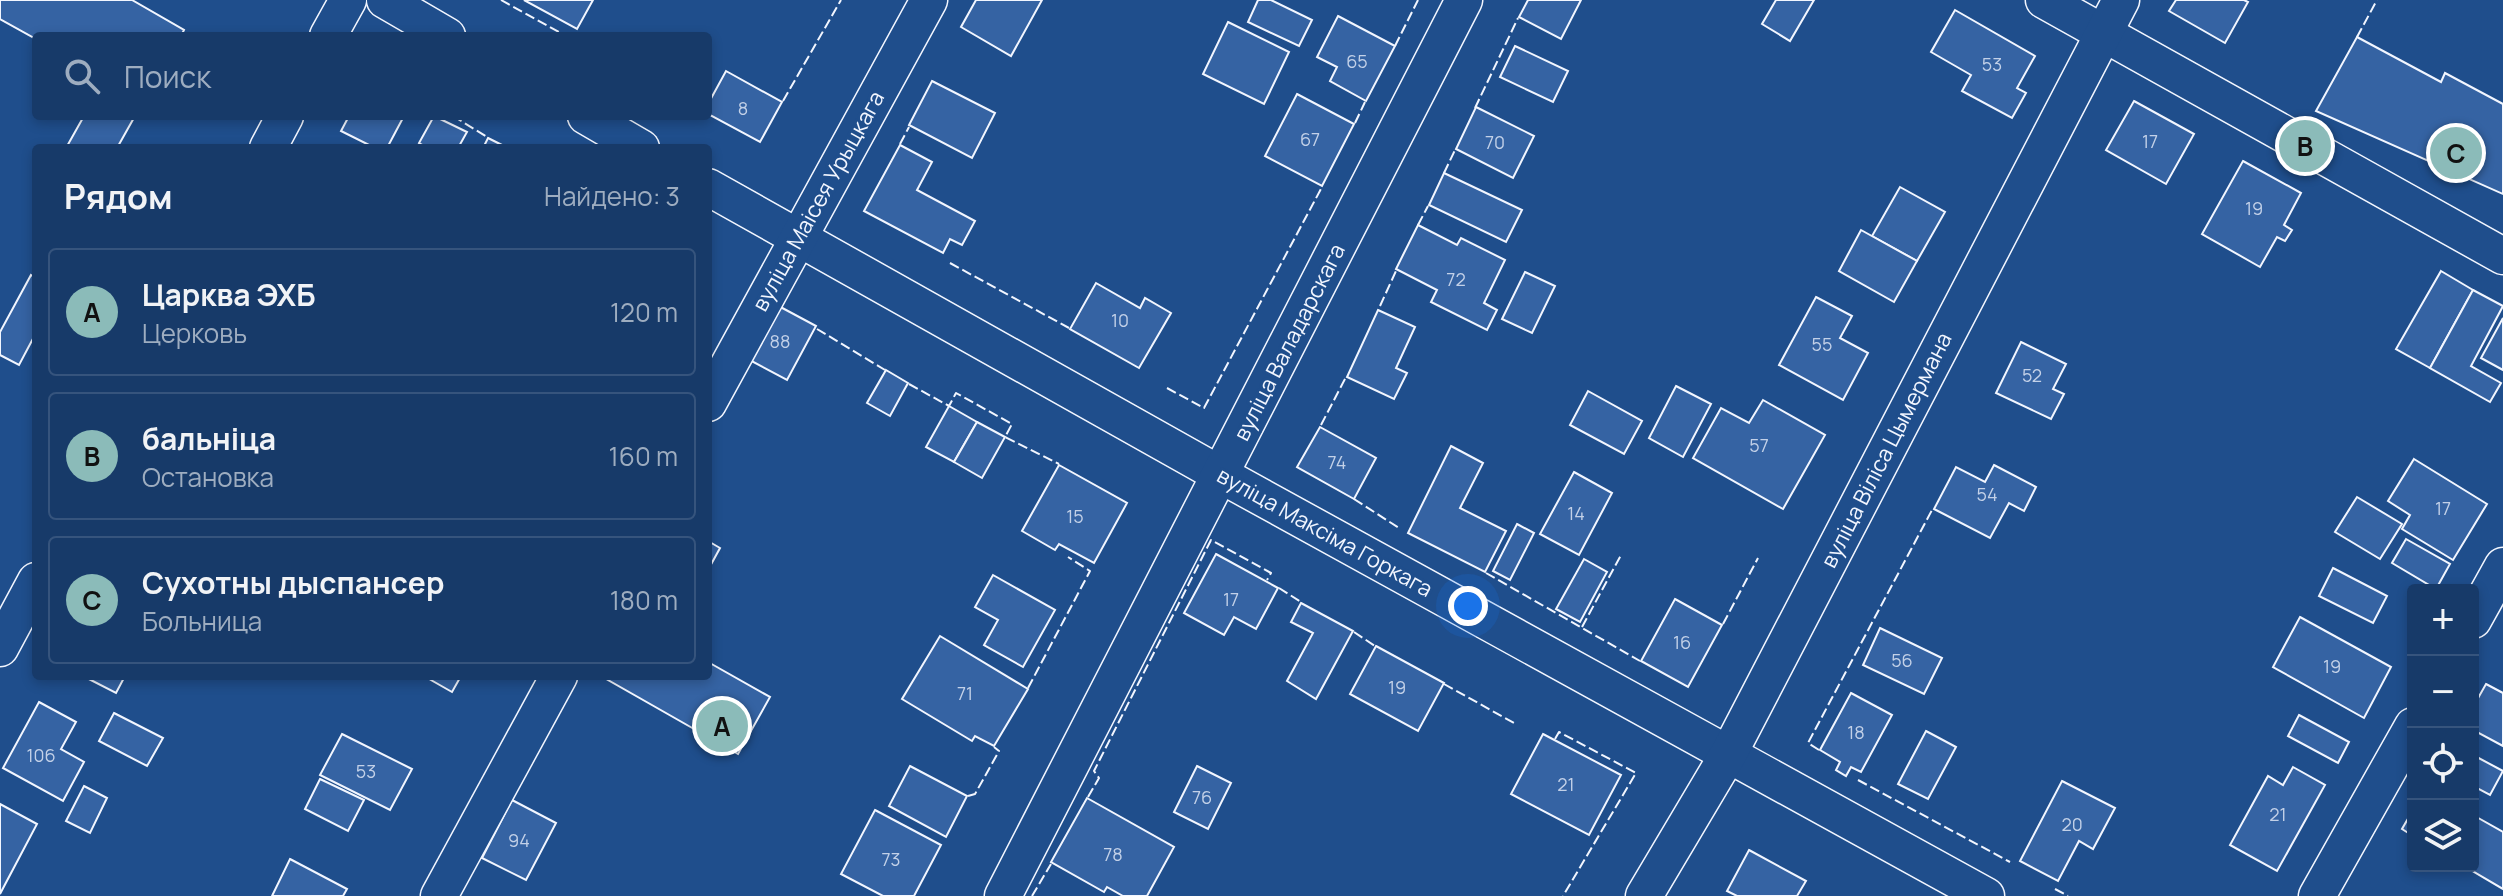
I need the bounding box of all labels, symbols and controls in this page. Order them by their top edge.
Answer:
search box [32,32,712,120]
house number: 65 [1346,49,1368,73]
house number: 53 [1982,52,2002,76]
icon: search [60,54,104,98]
text: Поиск [124,56,211,97]
street label: вуліца Маісея Урыцкага [745,85,891,317]
house number: 8 [738,96,748,120]
pin: B [2279,116,2331,176]
pin: C [2430,123,2482,183]
house number: 67 [1300,127,1320,151]
house number: 17 [2142,129,2158,153]
house number: 70 [1485,130,1505,154]
text: Рядом [64,173,173,219]
text: Найдено: 3 [544,178,680,214]
house number: 19 [2245,196,2263,220]
street label: вуліца Валадарскага [1226,238,1352,446]
house number: 72 [1446,267,1466,291]
text: Царква ЭХБ [142,274,315,315]
text: A [83,294,101,330]
text: 120 m [610,294,678,330]
house number: 10 [1111,308,1129,332]
text: Церковь [142,315,247,351]
street label: вуліца Віліса Цымермана [1814,327,1958,573]
house number: 88 [770,329,790,353]
house number: 55 [1812,332,1832,356]
house number: 52 [2022,363,2042,387]
text: бальніца [142,418,276,459]
house number: 57 [1749,433,1769,457]
text: B [84,438,100,474]
text: 160 m [609,438,678,474]
house number: 74 [1328,450,1346,474]
text: Остановка [142,459,274,495]
street label: вуліца Максіма Горкага [1212,460,1438,604]
house number: 54 [1976,482,1998,506]
house number: 17 [2435,496,2451,520]
house number: 14 [1567,501,1585,525]
house number: 15 [1066,504,1084,528]
text: Сухотны дыспансер [142,562,444,603]
text: C [82,582,102,618]
text: 180 m [610,582,678,618]
map controls [2407,584,2479,872]
button: + [2407,584,2479,656]
your location [1448,586,1488,626]
house number: 17 [1223,587,1239,611]
text: Больница [142,603,262,639]
house number: 16 [1673,630,1691,654]
house number: 56 [1891,648,1913,672]
house number: 19 [2323,654,2341,678]
button: − [2407,656,2479,728]
house number: 19 [1388,675,1406,699]
house number: 71 [957,681,973,705]
pin: A [696,696,748,756]
house number: 18 [1847,720,1865,744]
button: locate [2407,728,2479,800]
house number: 106 [26,743,56,767]
house number: 53 [356,759,376,783]
house number: 21 [1557,772,1575,796]
house number: 76 [1192,785,1212,809]
button: layers [2407,800,2479,872]
house number: 21 [2269,802,2287,826]
house number: 20 [2061,812,2083,836]
house number: 94 [508,828,530,852]
house number: 78 [1103,842,1123,866]
house number: 73 [882,847,901,871]

